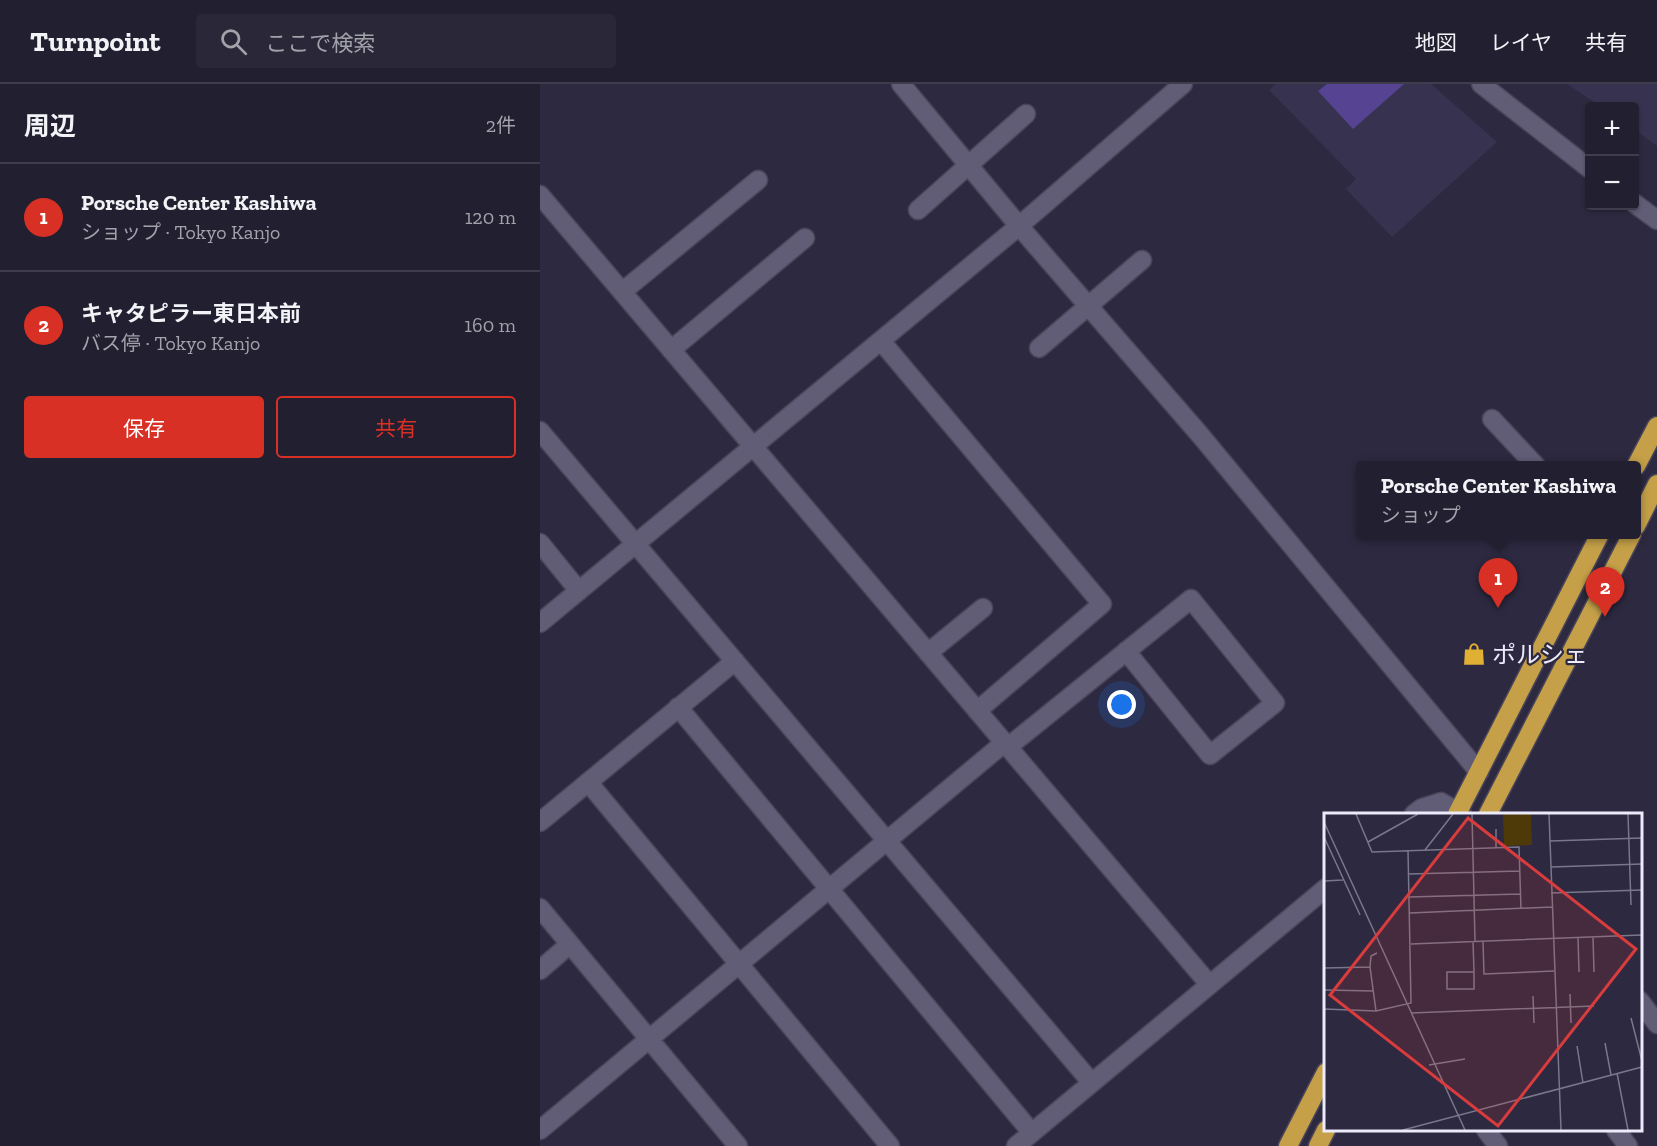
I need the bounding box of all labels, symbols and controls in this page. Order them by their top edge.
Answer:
search box [196,14,616,68]
text: Turnpoint [30,25,160,58]
icon: search [217,25,250,58]
text: ここで検索 [265,30,375,57]
text: 地図 [1415,30,1457,55]
text: レイヤ [1490,30,1552,55]
text: 共有 [1585,30,1627,55]
map controls [1585,102,1639,210]
button: + [1585,102,1639,156]
text: 周辺 [24,110,76,142]
text: 2件 [486,113,516,137]
button: − [1585,156,1639,210]
text: Porsche Center Kashiwa [81,189,317,216]
text: 1 [39,205,48,229]
text: 120 m [465,205,516,229]
text: ショップ · Tokyo Kanjo [81,220,280,244]
text: キャタピラー東日本前 [81,300,301,327]
text: 2 [38,313,49,337]
text: 160 m [464,313,516,337]
text: バス停 · Tokyo Kanjo [81,331,260,355]
button: 保存 [24,396,264,458]
button: 共有 [276,396,516,458]
popup [1356,461,1641,539]
text: Porsche Center Kashiwa [1381,472,1616,499]
text: ショップ [1381,503,1461,527]
pin: 1 [1478,558,1518,608]
pin: 2 [1586,568,1624,617]
place label: ポルシェ [1492,640,1588,669]
shop icon: ポルシェ [1461,641,1487,667]
your location [1107,690,1136,719]
inset map [1324,813,1642,1131]

